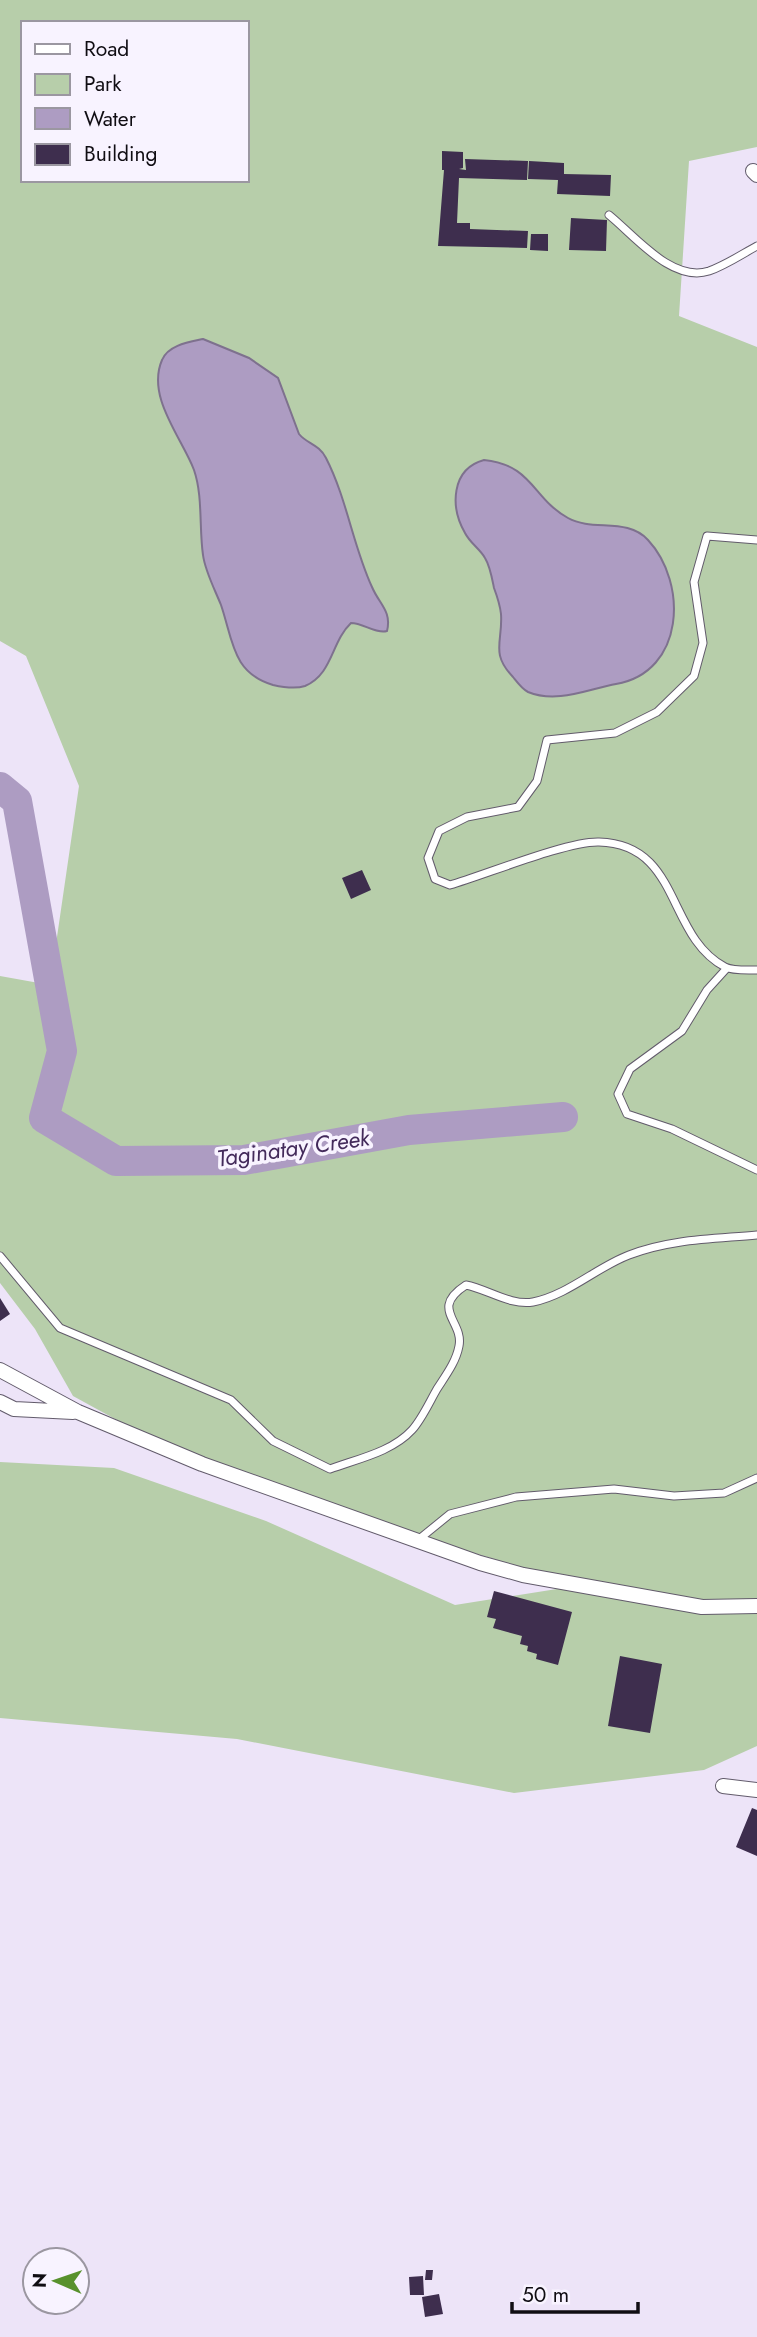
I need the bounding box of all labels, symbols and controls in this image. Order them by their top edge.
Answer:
legend [21,21,248,182]
text: Road [84,34,129,64]
text: Park [84,69,122,99]
text: Water [84,104,137,134]
text: Building [84,139,157,169]
water label: Taginatay Creek [214,1120,373,1176]
north arrow [21,2246,91,2316]
scale bar [512,2270,638,2314]
text: N [26,2272,53,2288]
text: 50 m [522,2280,569,2310]

